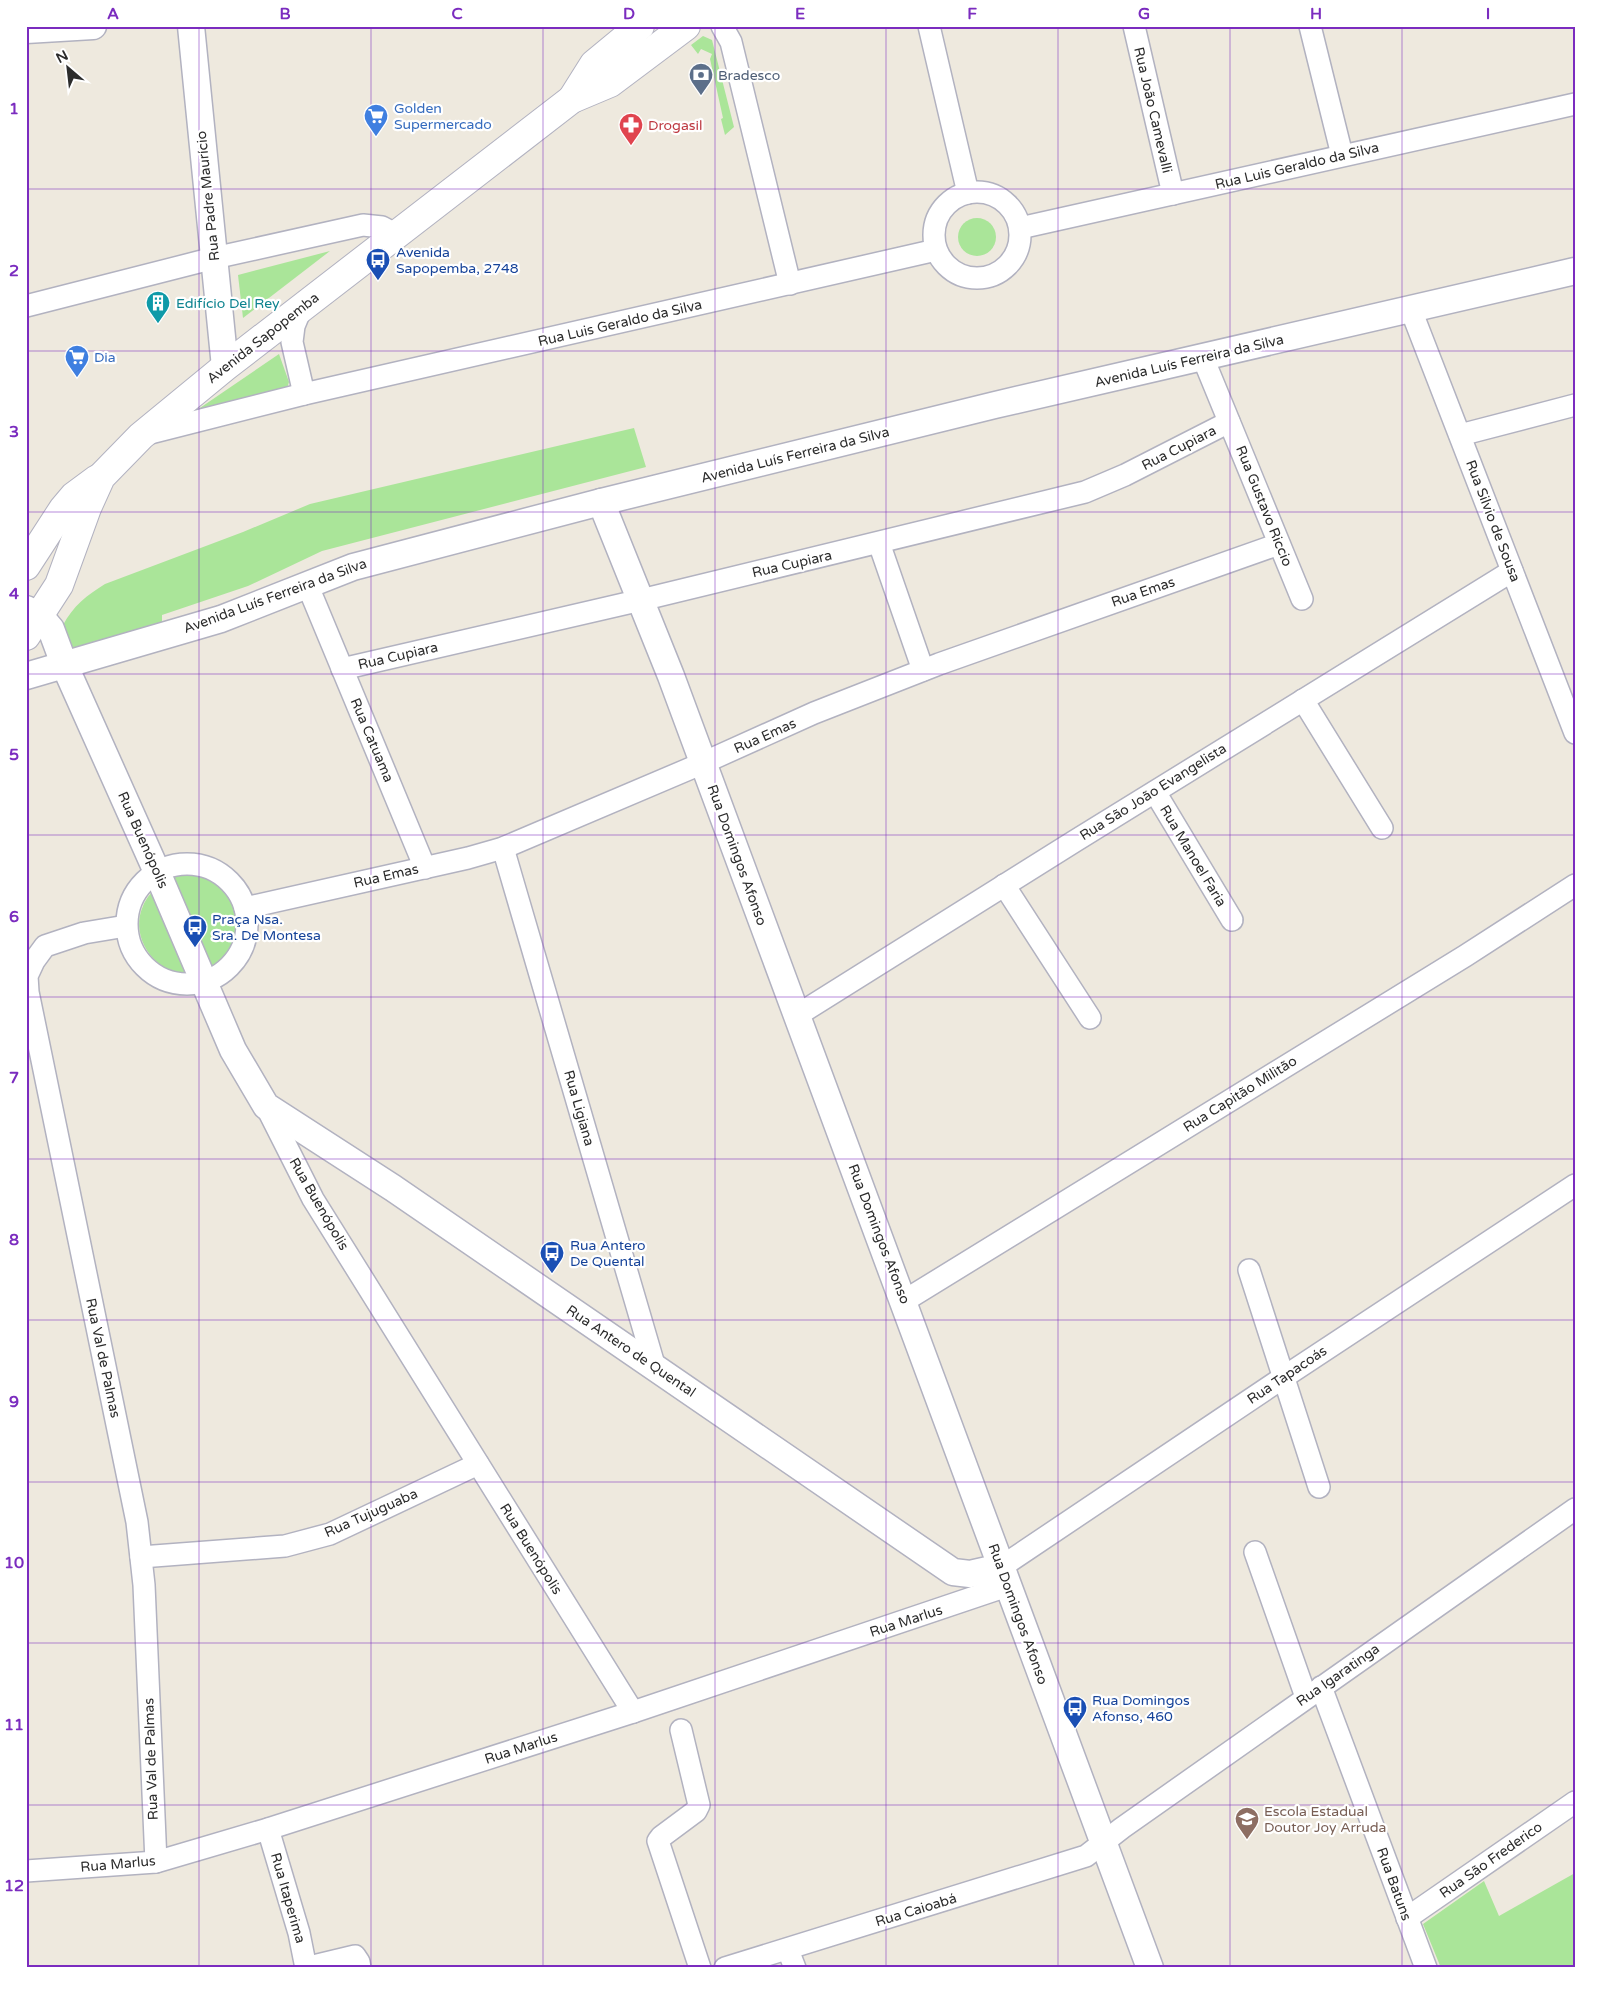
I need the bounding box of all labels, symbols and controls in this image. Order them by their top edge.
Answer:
text: A [107,4,119,24]
text: B [279,4,291,24]
text: C [451,4,463,24]
text: D [623,4,635,24]
text: E [795,4,805,24]
text: F [967,4,977,24]
text: G [1138,4,1150,24]
text: H [1310,4,1322,24]
text: I [1486,4,1490,24]
north arrow [42,42,92,92]
street label: Rua João Camevalli [1130,45,1176,175]
text: N [53,47,71,67]
bank icon: Bradesco [688,62,714,96]
place label: Bradesco [718,67,780,84]
text: 1 [9,99,19,119]
place label: Golden Supermercado [394,100,492,133]
supermarket icon: Golden Supermercado [363,103,389,137]
pharmacy icon: Drogasil [618,112,644,146]
place label: Drogasil [648,117,702,134]
street label: Rua Padre Maurício [193,130,223,262]
street label: Rua Luis Geraldo da Silva [1213,139,1381,193]
place label: Avenida Sapopemba, 2748 [396,244,519,277]
bus stop icon: Avenida Sapopemba, 2748 [365,247,391,281]
text: 2 [9,261,19,281]
street label: Avenida Sapopemba [204,289,322,387]
building icon: Edifício Del Rey [145,290,171,324]
place label: Edifício Del Rey [176,295,280,312]
street label: Rua Luis Geraldo da Silva [536,296,704,350]
street label: Avenida Luís Ferreira da Silva [1093,331,1285,391]
supermarket icon: Dia [64,344,90,378]
place label: Dia [94,349,116,366]
text: 3 [9,422,19,442]
street label: Rua Cupiara [1139,422,1219,474]
street label: Avenida Luís Ferreira da Silva [699,423,891,487]
street label: Rua Gustavo Riccio [1232,443,1296,569]
street label: Rua Silvio de Sousa [1462,458,1524,584]
street label: Rua Cupiara [750,547,834,581]
street label: Avenida Luís Ferreira da Silva [181,555,369,637]
street label: Rua Emas [1109,573,1177,611]
text: 4 [9,584,19,604]
street label: Rua Cupiara [356,639,440,673]
street label: Rua Catuama [347,695,397,785]
street label: Rua Emas [731,715,799,757]
street label: Rua São João Evangelista [1077,740,1229,844]
text: 5 [9,745,19,765]
street label: Rua Domingos Afonso [704,782,770,928]
street label: Rua Buenópolis [114,789,172,891]
street label: Rua Manoel Faria [1156,802,1230,910]
street label: Rua Emas [352,860,420,892]
text: 6 [9,907,19,927]
place label: Praça Nsa. Sra. De Montesa [212,911,321,944]
bus stop icon: Praça Nsa. Sra. De Montesa [182,914,208,948]
street label: Rua Capitão Militão [1180,1052,1300,1136]
text: 7 [9,1068,19,1088]
street label: Rua Ligiana [560,1068,598,1148]
street label: Rua Buenópolis [286,1155,353,1254]
street label: Rua Domingos Afonso [844,1162,914,1306]
text: 8 [9,1230,19,1250]
place label: Rua Antero De Quental [570,1237,646,1270]
bus stop icon: Rua Antero De Quental [539,1240,565,1274]
street label: Rua Val de Palmas [82,1296,124,1420]
street label: Rua Antero de Quental [563,1301,699,1401]
street label: Rua Tapacoás [1244,1342,1330,1408]
text: 9 [9,1392,19,1412]
street label: Rua Tujuguaba [322,1485,420,1541]
street label: Rua Buenópolis [496,1500,566,1598]
street label: Rua Domingos Afonso [985,1541,1051,1687]
text: 10 [4,1553,24,1573]
street label: Rua Marlus [867,1601,945,1641]
street label: Rua Igaratinga [1293,1640,1383,1710]
place label: Rua Domingos Afonso, 460 [1092,1692,1190,1725]
bus stop icon: Rua Domingos Afonso, 460 [1062,1695,1088,1729]
street label: Rua Val de Palmas [140,1697,162,1820]
text: 11 [4,1715,24,1735]
street label: Rua Marlus [482,1728,560,1768]
place label: Escola Estadual Doutor Joy Arruda [1264,1803,1386,1836]
school or university icon: Escola Estadual Doutor Joy Arruda [1234,1806,1260,1840]
street label: Rua São Frederico [1436,1818,1546,1902]
street label: Rua Batuns [1373,1845,1415,1923]
street label: Rua Itaperima [267,1851,309,1945]
street label: Rua Marlus [80,1852,157,1876]
text: 12 [4,1876,24,1896]
street label: Rua Caioabá [873,1890,959,1930]

